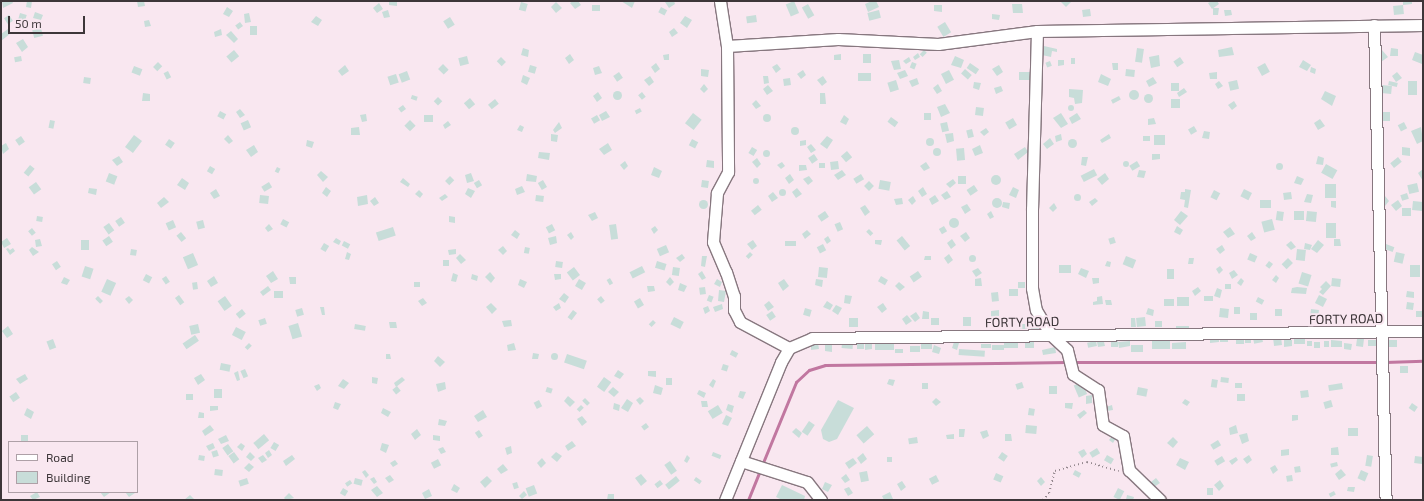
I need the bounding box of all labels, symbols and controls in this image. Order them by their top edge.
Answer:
scale bar [10,8,87,34]
text: 50 m [15,16,42,30]
street label: FORTY ROAD [1309,311,1383,327]
street label: FORTY ROAD [985,314,1059,330]
legend [8,441,138,493]
text: Road [46,450,74,464]
text: Building [46,470,90,484]

